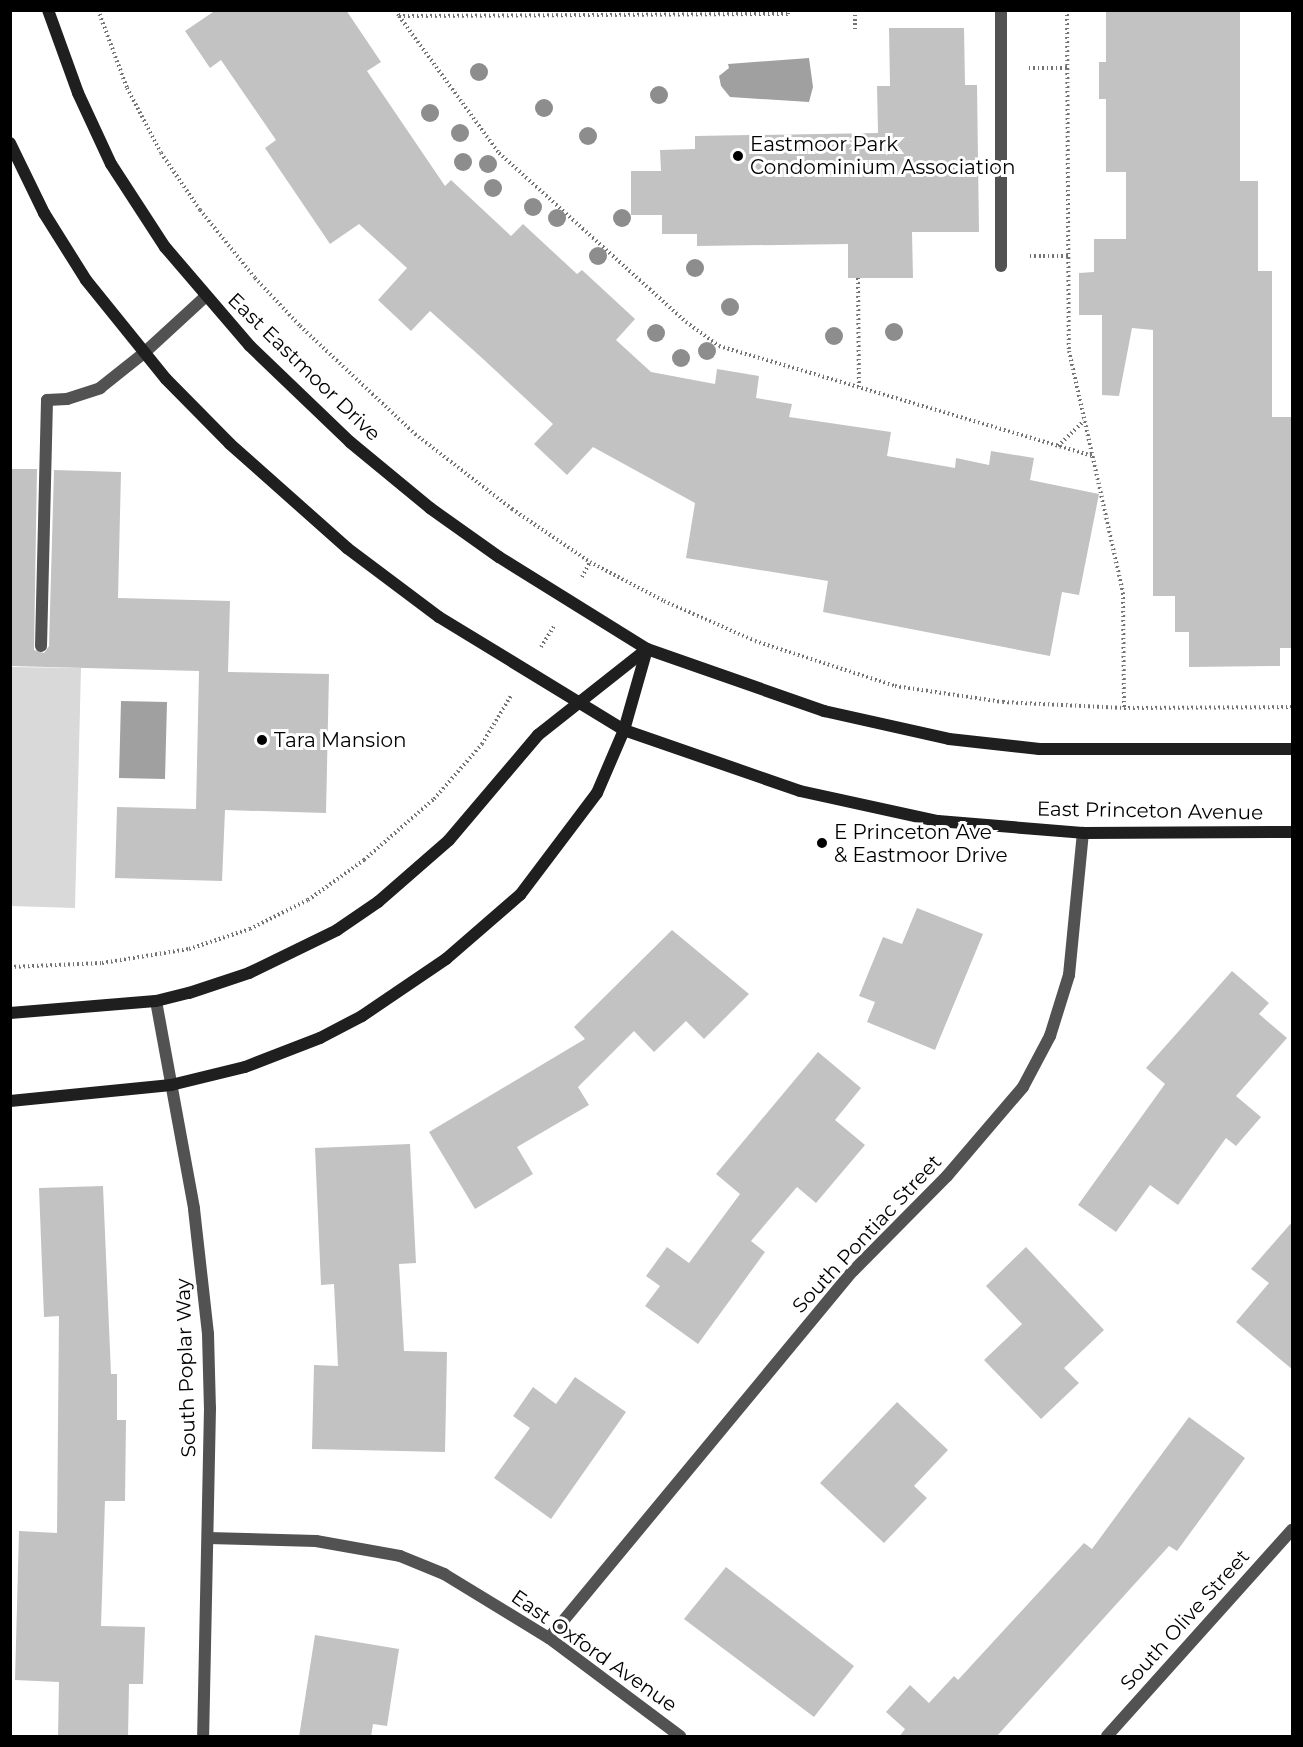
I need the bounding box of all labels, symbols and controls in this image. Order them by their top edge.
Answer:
place label: Eastmoor Park Condominium Association [750,132,1015,179]
marker: Eastmoor Park Condominium Association [731,149,745,163]
street label: East Eastmoor Drive [223,288,385,446]
place label: Tara Mansion [274,728,407,752]
marker: Tara Mansion [255,733,269,747]
street label: East Princeton Avenue [1037,797,1263,825]
place label: E Princeton Ave & Eastmoor Drive [834,820,1007,867]
marker: E Princeton Ave & Eastmoor Drive [815,836,829,850]
street label: South Pontiac Street [787,1150,947,1318]
street label: South Poplar Way [171,1278,201,1458]
street label: South Olive Street [1116,1545,1254,1695]
street label: East Oxford Avenue [507,1585,681,1717]

